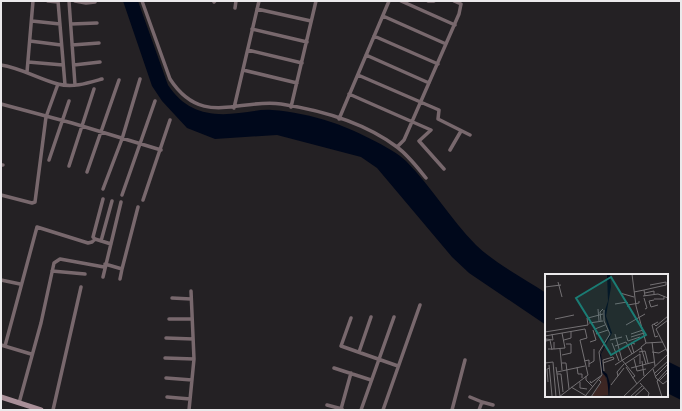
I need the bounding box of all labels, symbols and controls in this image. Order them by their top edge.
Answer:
inset map [545,274,668,397]

